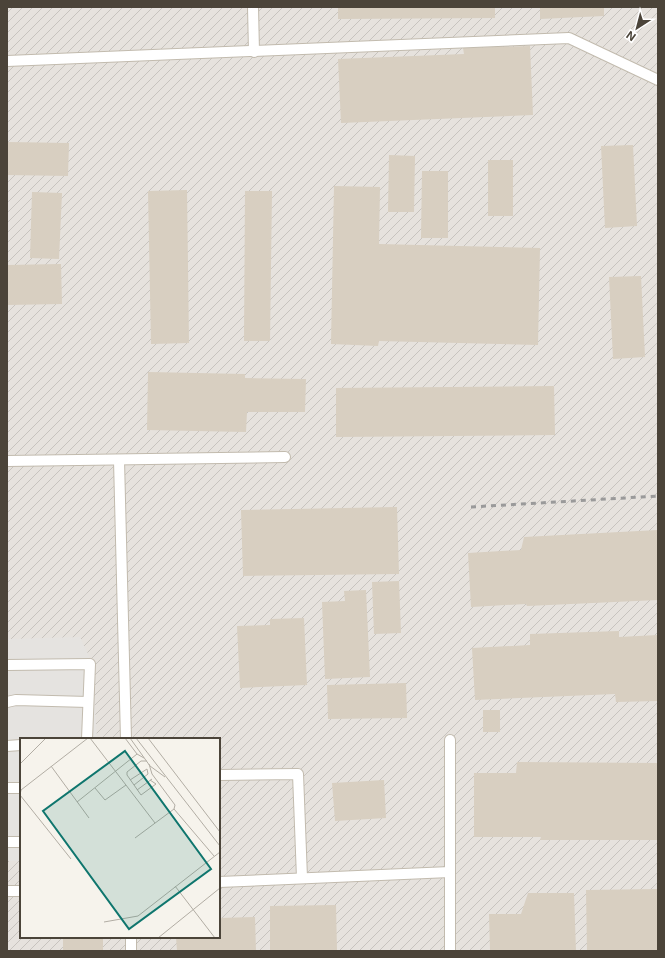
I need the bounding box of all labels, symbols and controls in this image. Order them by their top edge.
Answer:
north arrow [617,8,657,48]
text: N [624,28,639,44]
inset map [20,738,220,938]

